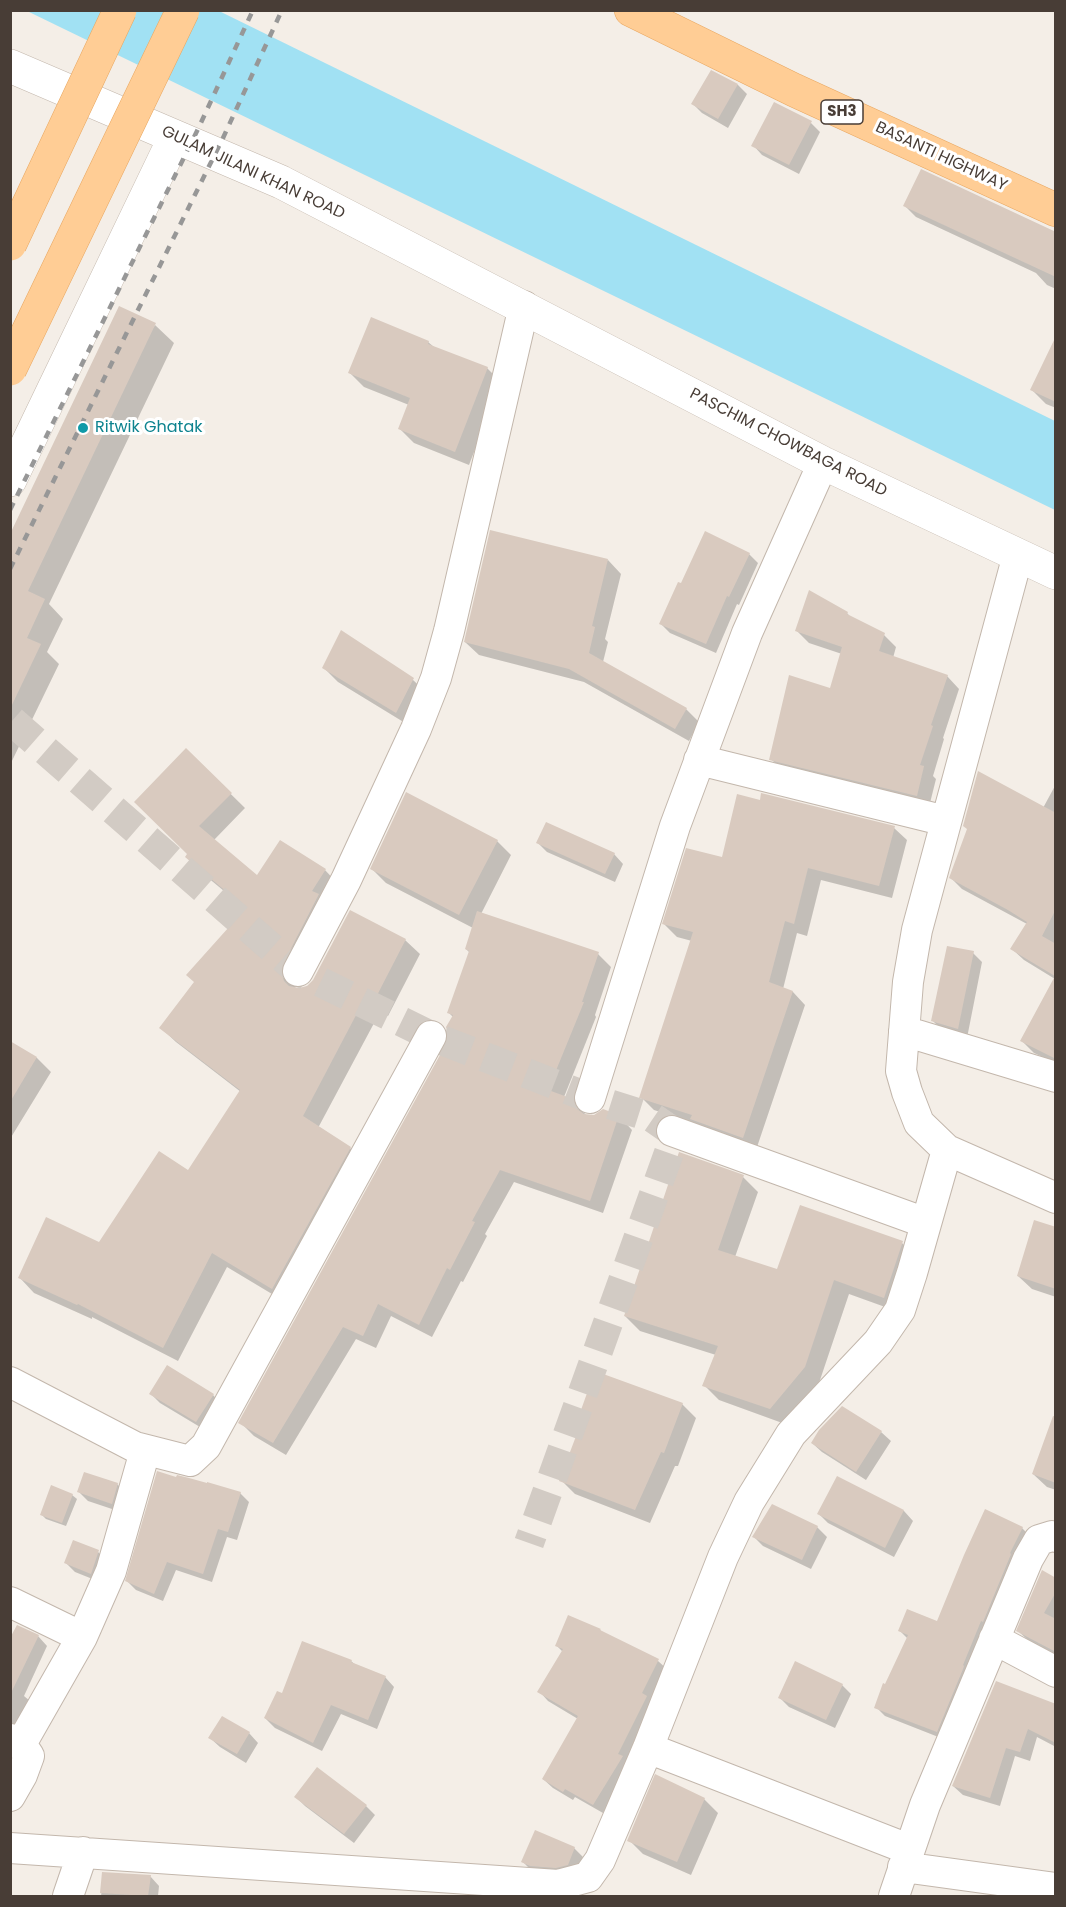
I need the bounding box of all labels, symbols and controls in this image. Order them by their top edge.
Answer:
road number: SH3 [821,100,863,124]
street label: BASANTI HIGHWAY [872,118,1010,196]
street label: GULAM JILANI KHAN ROAD [158,122,348,224]
street label: PASCHIM CHOWBAGA ROAD [686,385,890,501]
place label: Ritwik Ghatak [95,418,202,438]
marker: Ritwik Ghatak [76,421,90,435]

